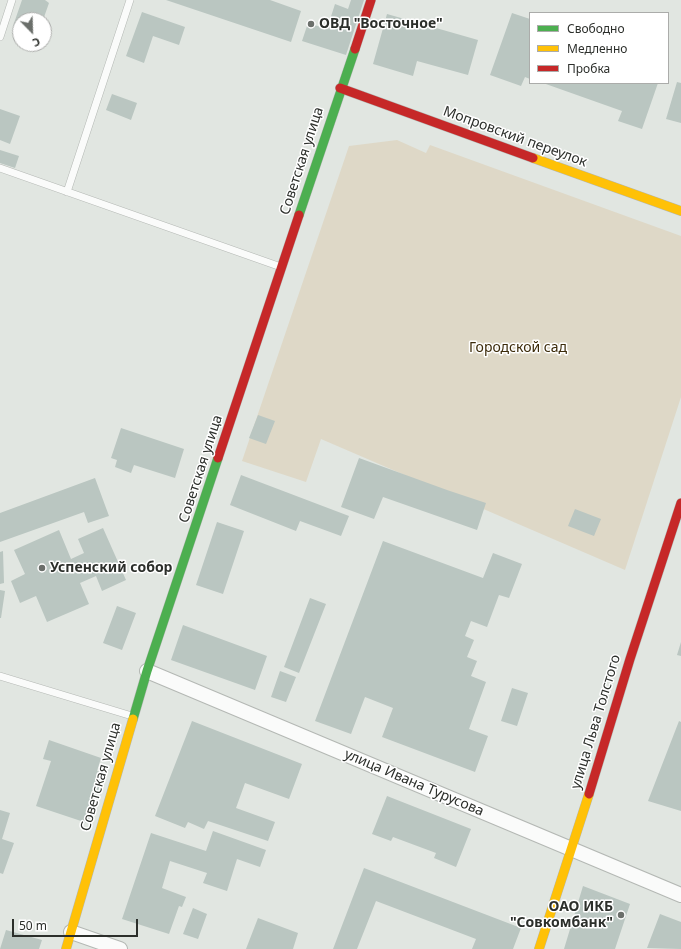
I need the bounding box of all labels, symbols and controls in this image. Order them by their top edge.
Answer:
north arrow [12,12,52,52]
legend [529,12,669,84]
place label: ОВД "Восточное" [319,16,443,32]
marker: ОВД "Восточное" [306,19,316,29]
text: Свободно [567,20,625,37]
text: С [30,34,43,51]
text: Медленно [567,40,627,57]
text: Пробка [567,60,610,77]
street label: Мопровский переулок [441,103,589,171]
street label: Советская улица [277,105,327,217]
park label: Городской сад [469,340,567,356]
street label: Советская улица [176,413,226,525]
place label: Успенский собор [50,560,172,576]
marker: Успенский собор [37,563,47,573]
street label: улица Льва Толстого [568,653,624,791]
street label: Советская улица [77,721,125,833]
street label: улица Ивана Турусова [342,746,486,820]
place label: ОАО ИКБ "Совкомбанк" [510,899,613,932]
marker: ОАО ИКБ "Совкомбанк" [616,910,626,920]
scale bar [14,911,140,937]
text: 50 m [19,917,47,934]

